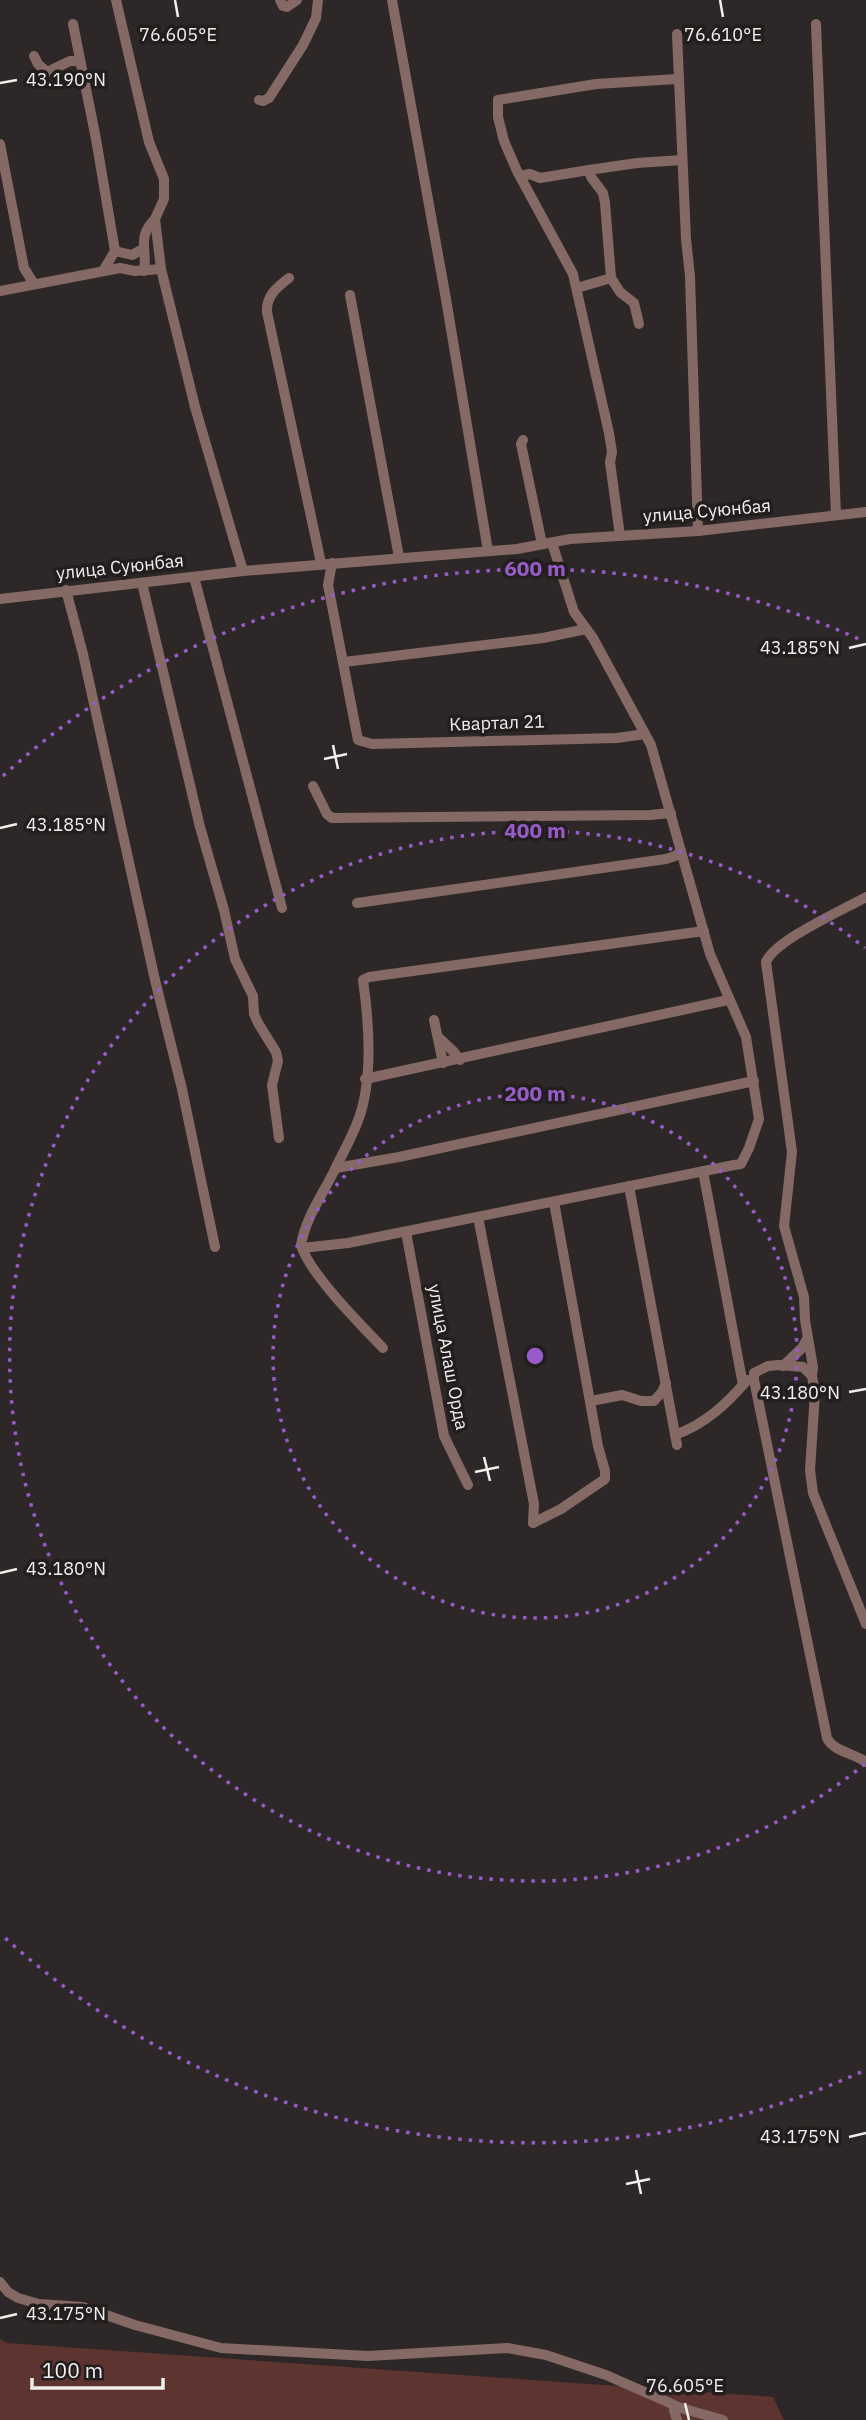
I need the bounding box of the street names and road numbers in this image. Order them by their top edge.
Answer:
street label: улица Суюнбая [642,493,772,528]
street label: улица Суюнбая [55,548,185,585]
street label: Квартал 21 [449,709,545,736]
street label: улица Алаш Орда [423,1282,474,1432]

